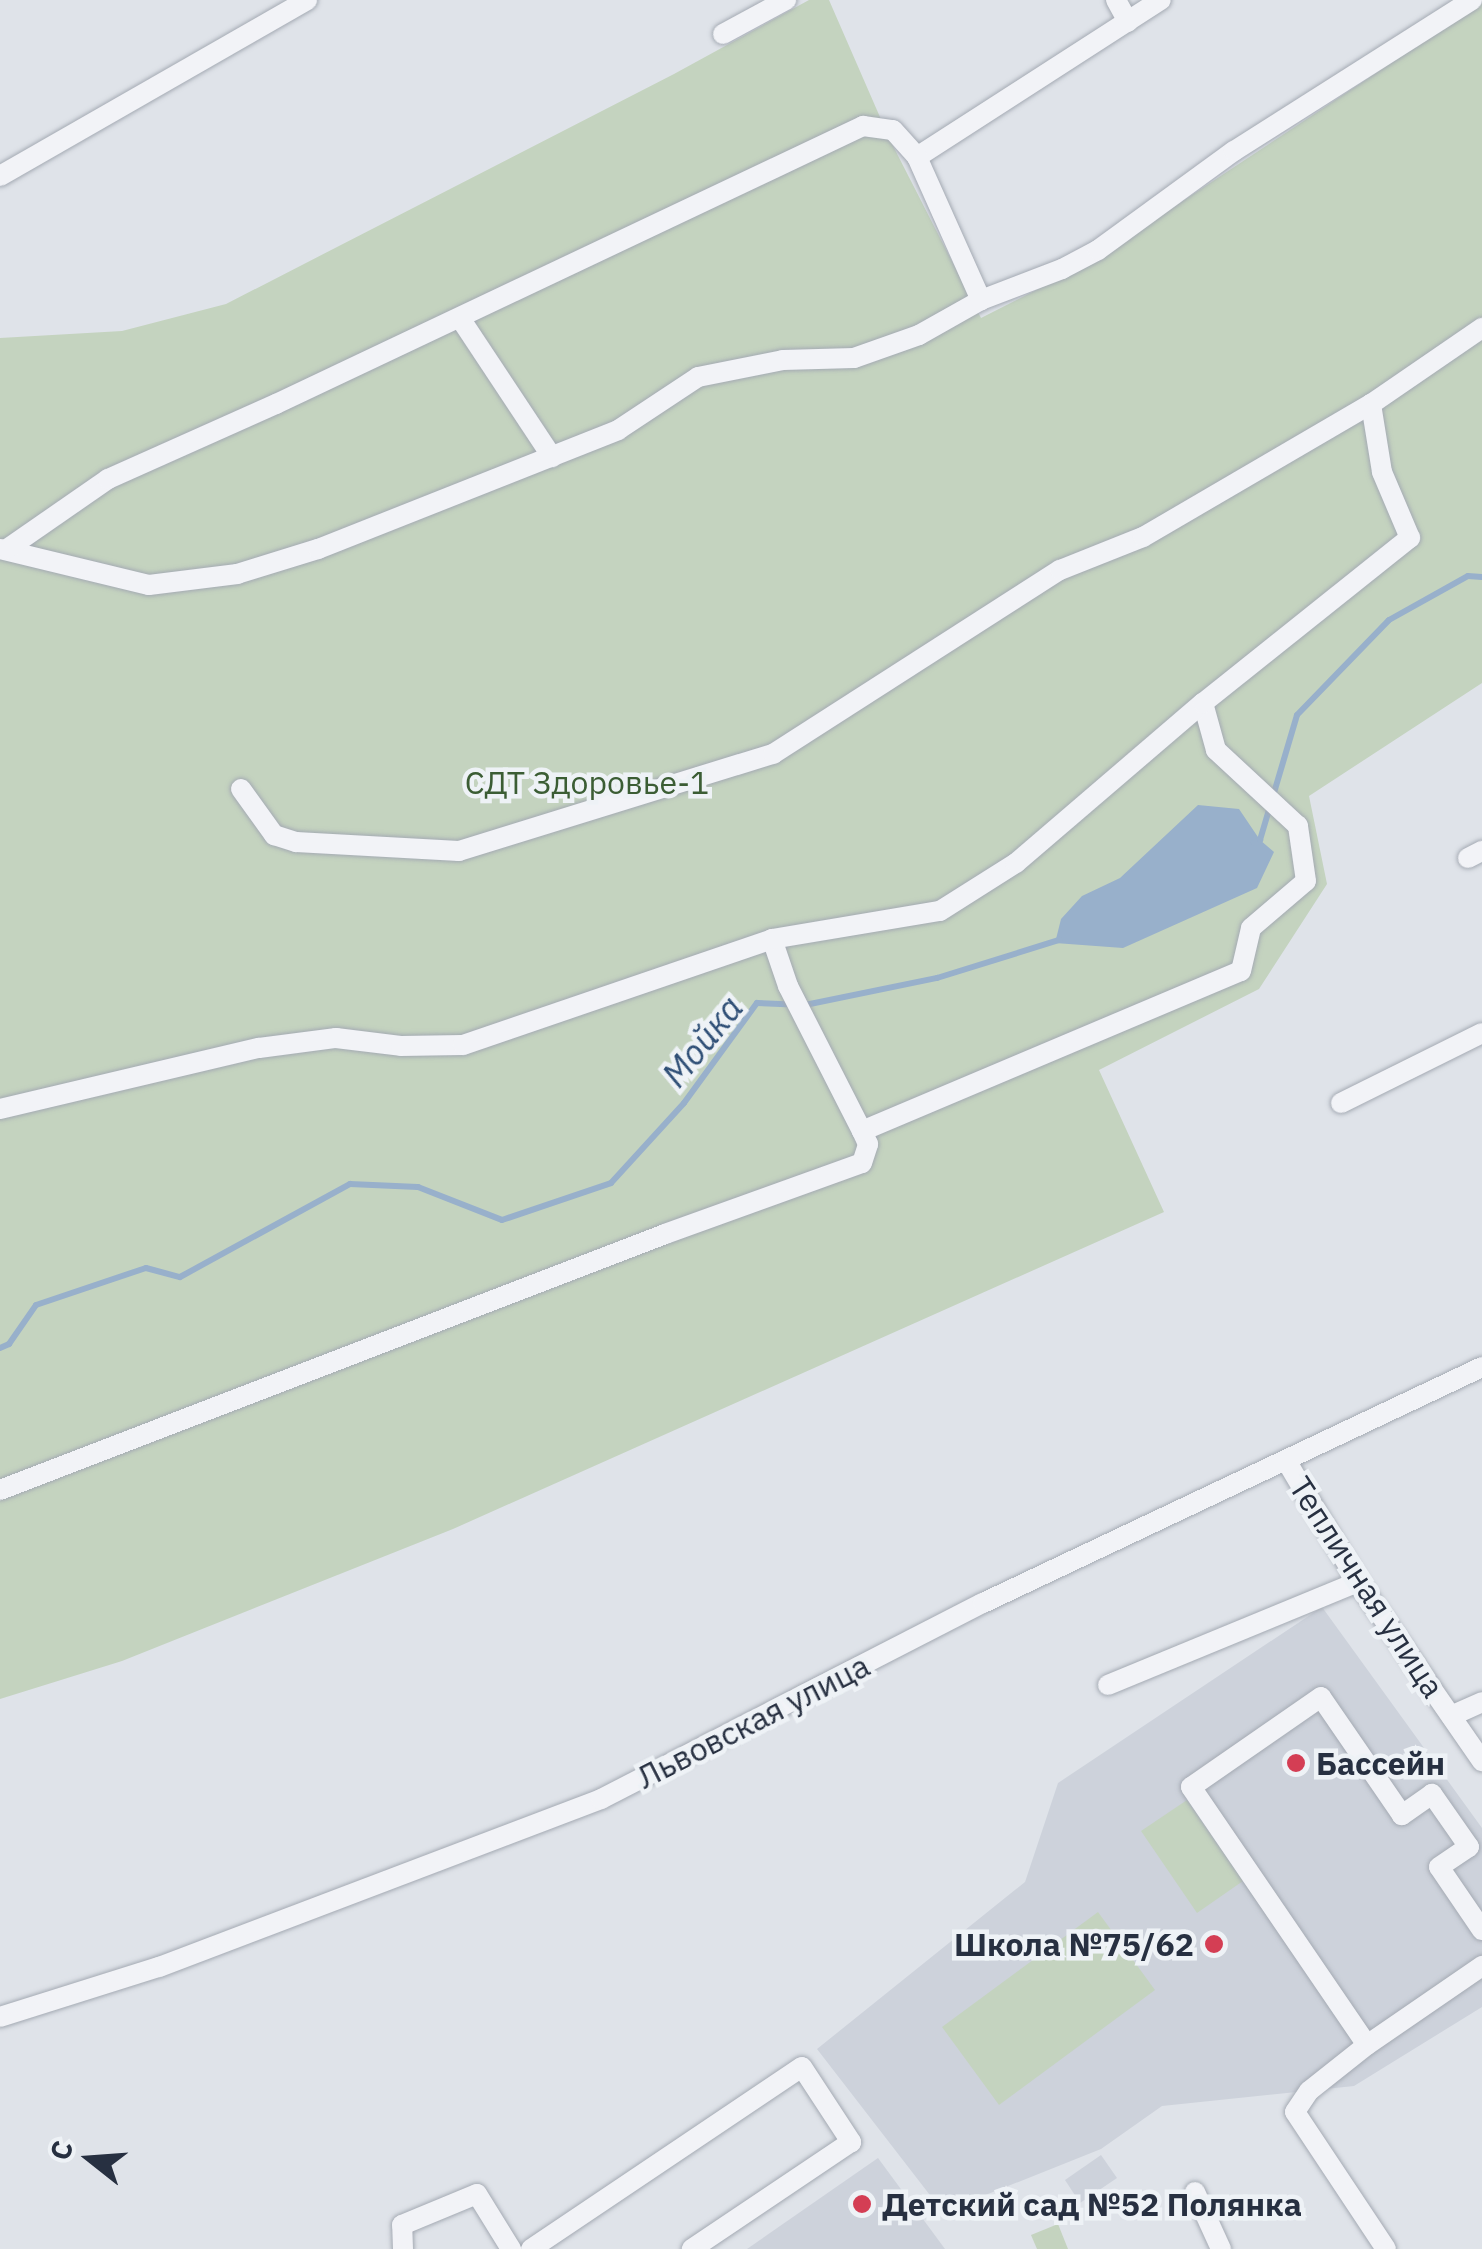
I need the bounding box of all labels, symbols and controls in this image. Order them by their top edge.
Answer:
park label: СДТ Здоровье-1 [465,763,709,801]
water label: Мойка [653,987,751,1095]
street label: Тепличная улица [1281,1469,1453,1705]
street label: Львовская улица [630,1646,876,1796]
place label: Бассейн [1316,1744,1445,1782]
marker: Бассейн [1285,1752,1307,1774]
place label: Школа №75/62 [954,1925,1194,1963]
marker: Школа №75/62 [1203,1933,1225,1955]
north arrow [40,2109,140,2209]
text: С [40,2136,81,2164]
place label: Детский сад №52 Полянка [882,2185,1302,2223]
marker: Детский сад №52 Полянка [851,2193,873,2215]

